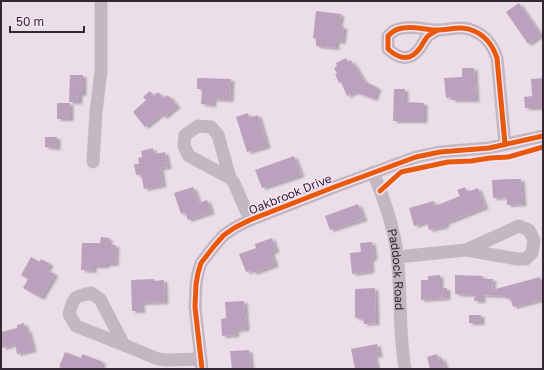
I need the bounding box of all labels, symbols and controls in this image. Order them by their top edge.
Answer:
scale bar [10,8,84,34]
text: 50 m [16,14,44,29]
street label: Oakbrook Drive [246,170,334,217]
street label: Paddock Road [385,227,408,311]

